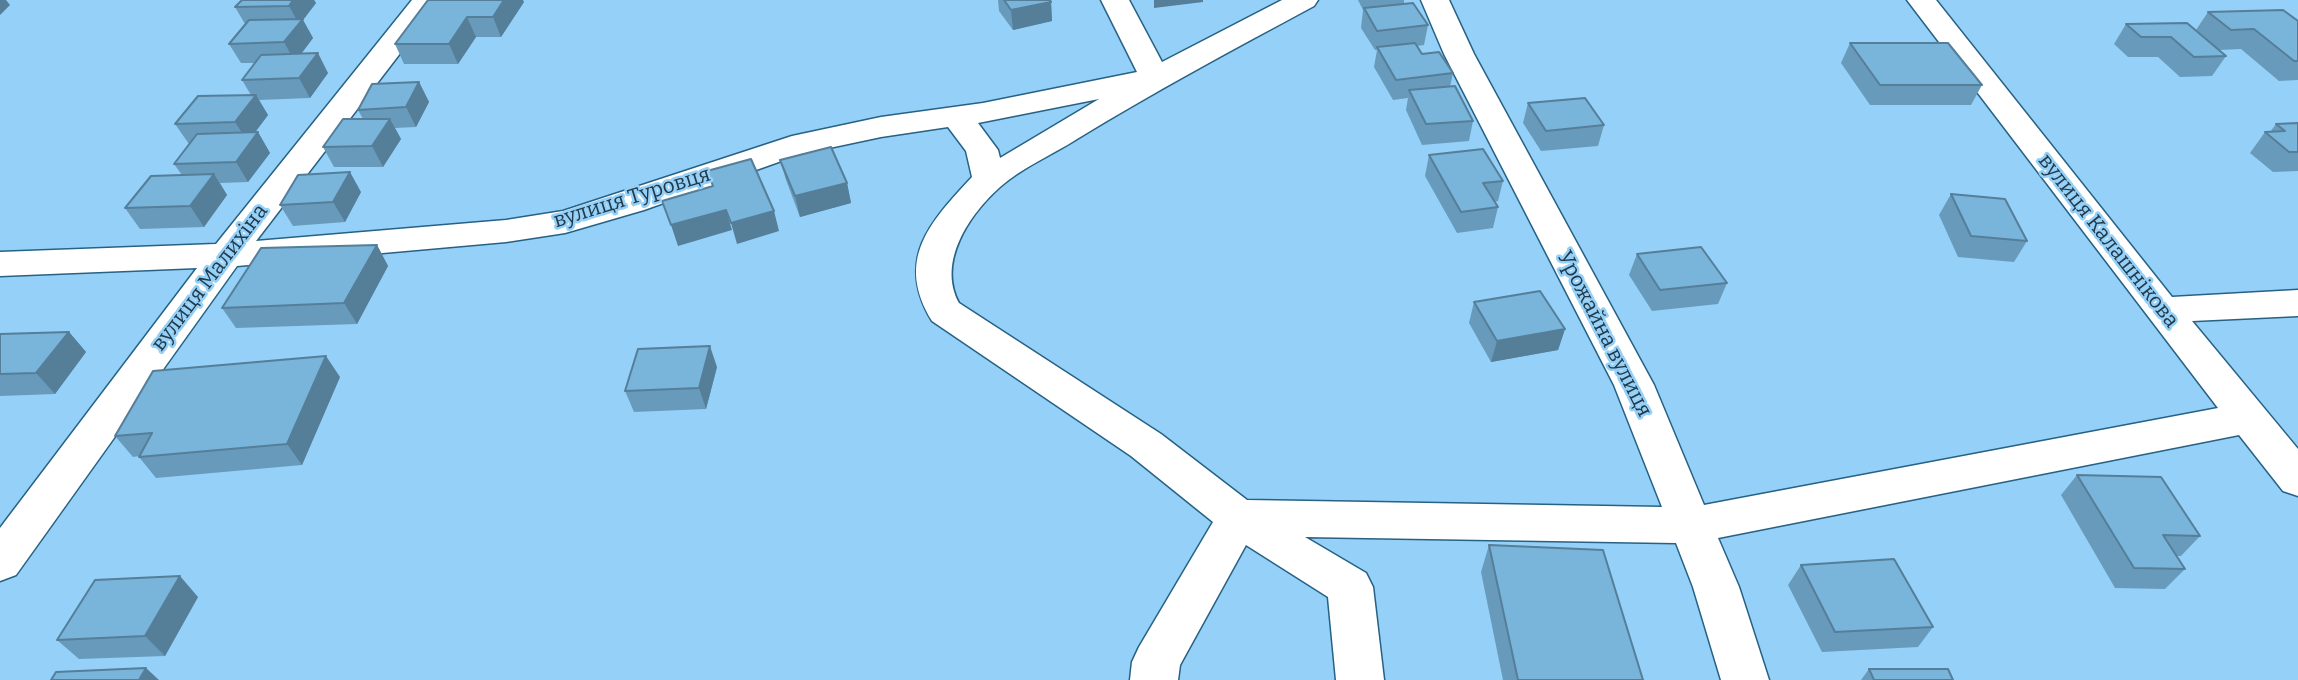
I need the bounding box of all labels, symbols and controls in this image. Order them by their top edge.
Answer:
street label: вулиця Калашнікова [2032,149,2184,333]
street label: вулиця Туровця [550,162,714,234]
street label: вулиця Малихіна [147,200,273,356]
street label: Урожайна вулиця [1551,247,1657,421]

